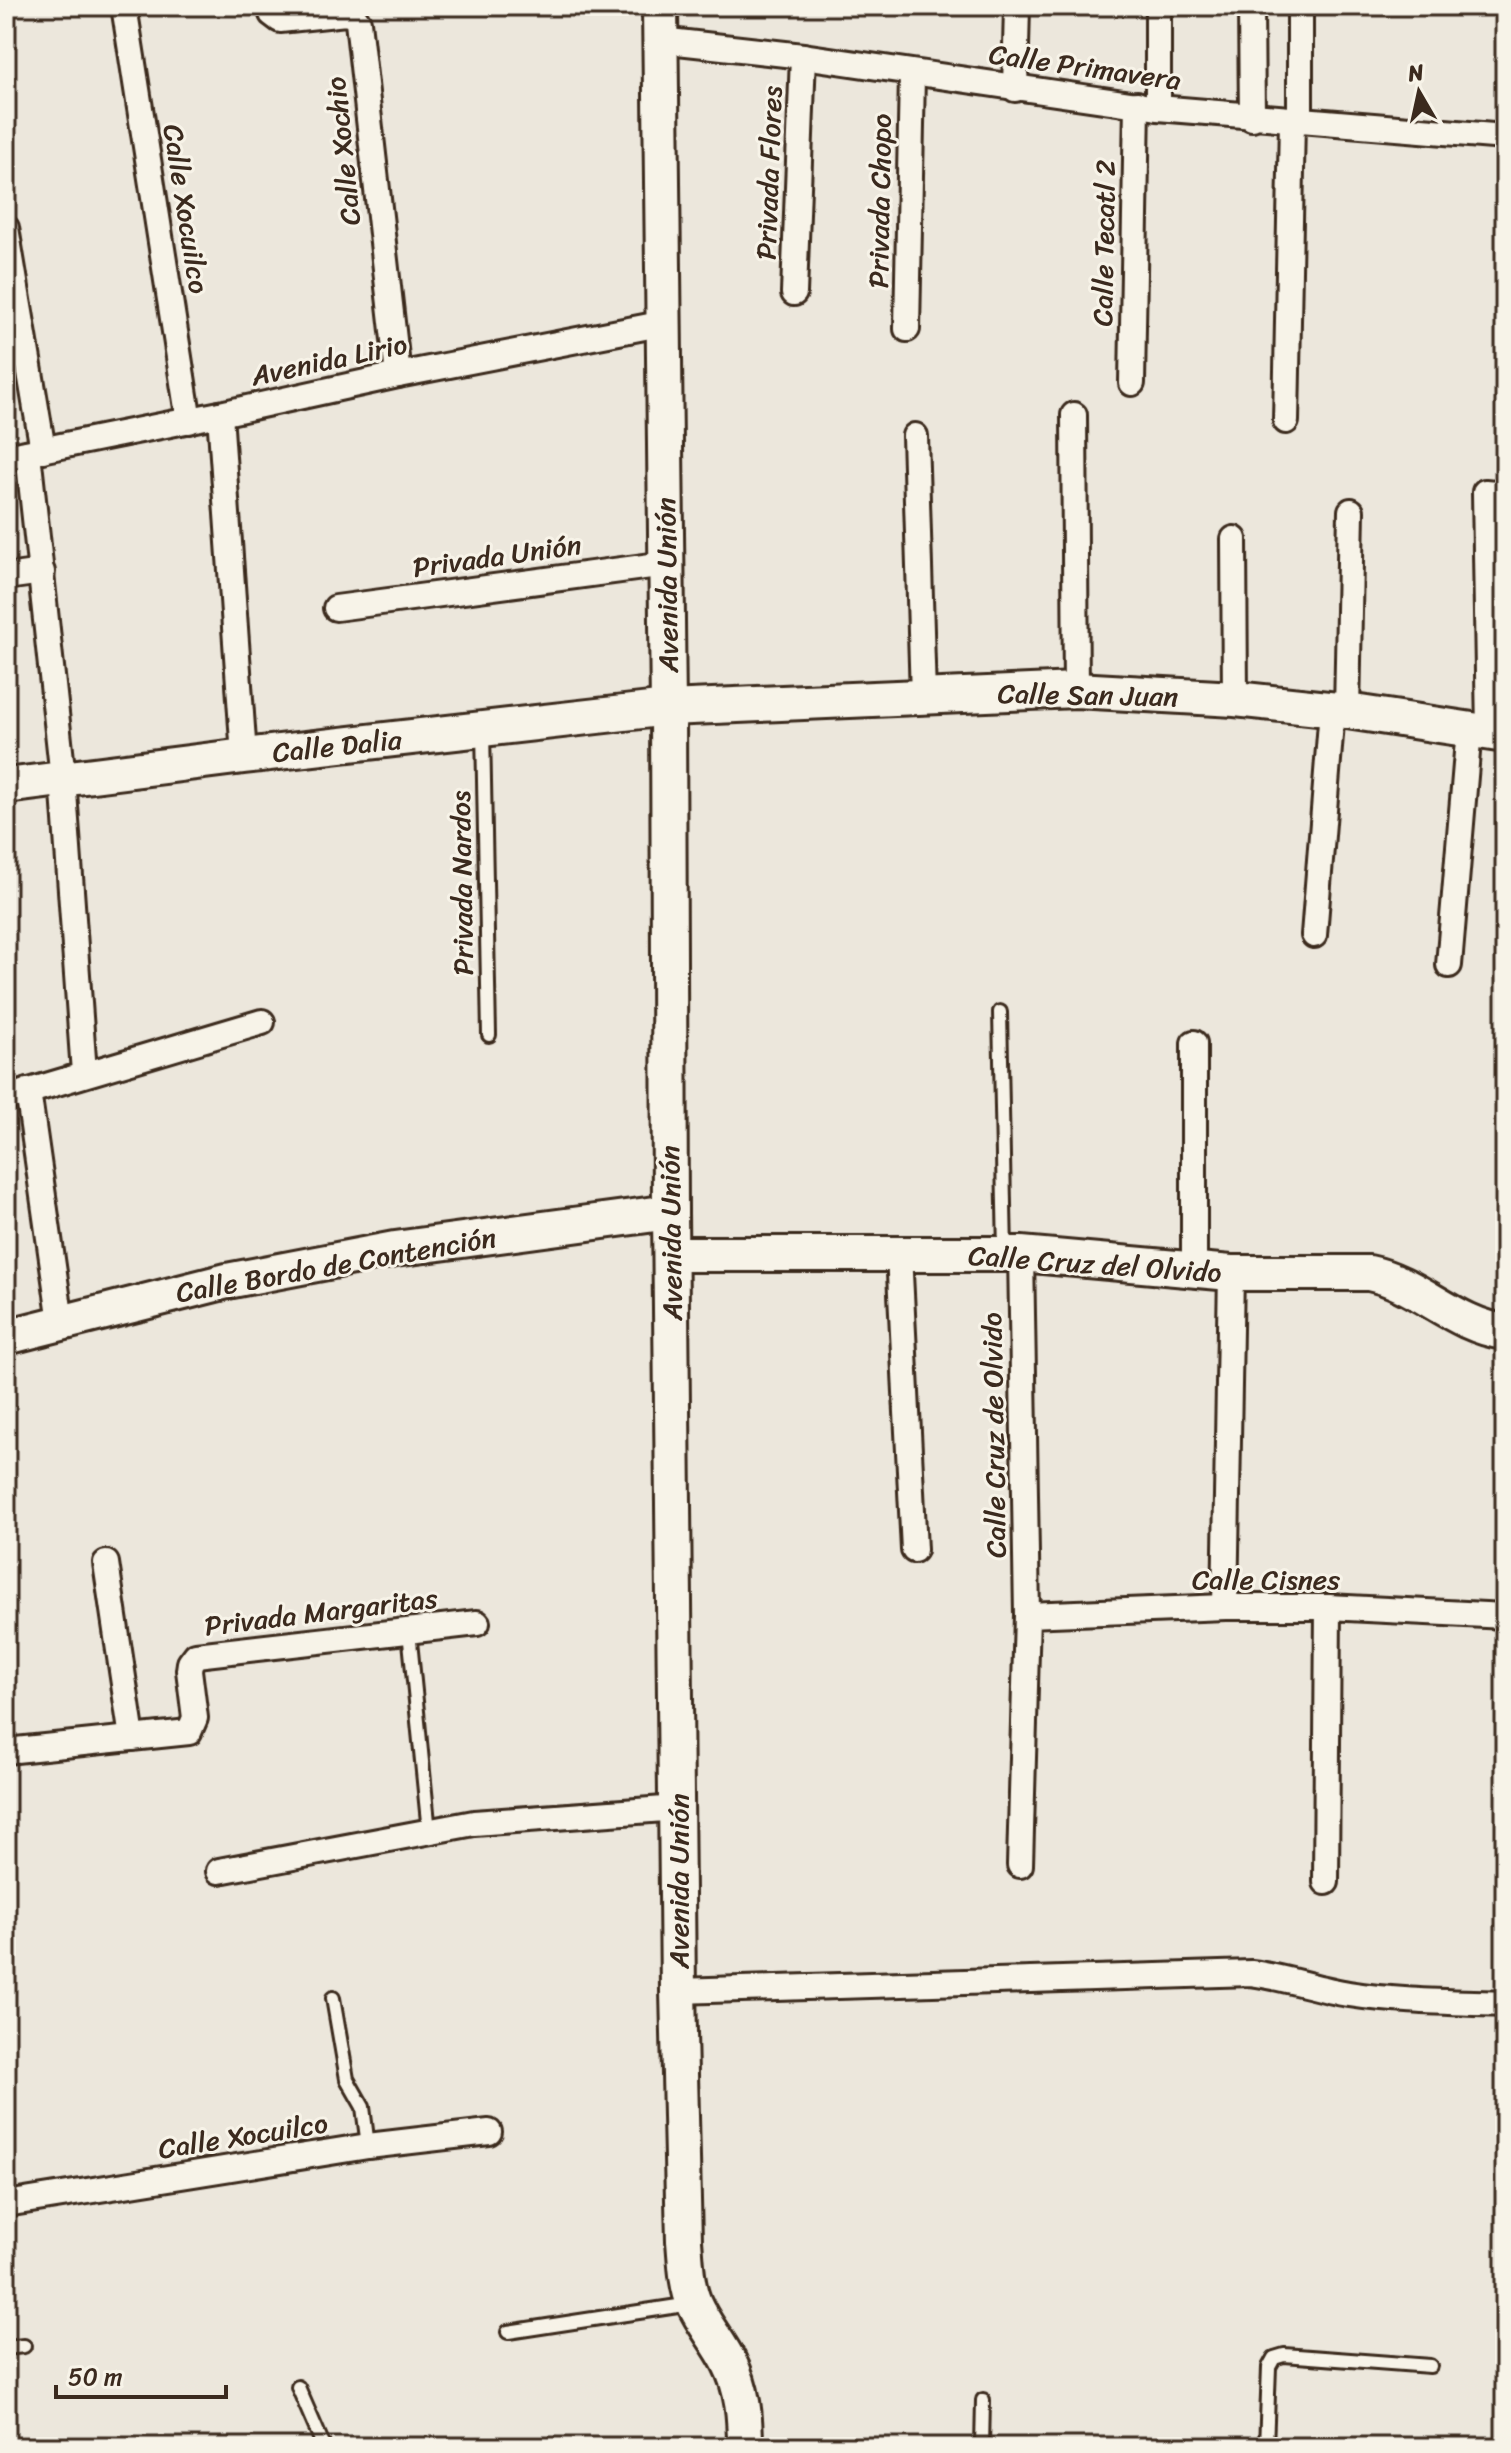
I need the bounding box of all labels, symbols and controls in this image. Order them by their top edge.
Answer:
street label: Calle Primavera [986,29,1184,105]
north arrow [1379,52,1459,132]
text: N [1404,52,1427,93]
street label: Calle Xochio [311,74,375,228]
street label: Privada Flores [741,85,797,261]
street label: Privada Chopo [854,113,906,289]
street label: Calle Xocuilco [148,121,224,298]
street label: Calle Tecatl 2 [1078,159,1130,327]
street label: Avenida Lirio [245,320,412,401]
street label: Avenida Unión [641,497,693,674]
street label: Privada Unión [409,520,585,592]
street label: Calle San Juan [997,669,1179,721]
street label: Calle Dalia [270,715,405,777]
street label: Privada Nardos [436,790,488,976]
street label: Avenida Unión [645,1145,697,1322]
street label: Calle Bordo de Contención [172,1213,500,1317]
street label: Calle Cruz del Olvido [967,1231,1223,1297]
street label: Calle Cruz de Olvido [967,1312,1021,1558]
street label: Calle Cisnes [1192,1555,1340,1604]
street label: Privada Margaritas [202,1573,440,1651]
street label: Avenida Unión [654,1793,703,1970]
street label: Calle Xocuilco [155,2098,332,2174]
scale bar [56,2349,226,2399]
text: 50 m [68,2356,123,2398]

